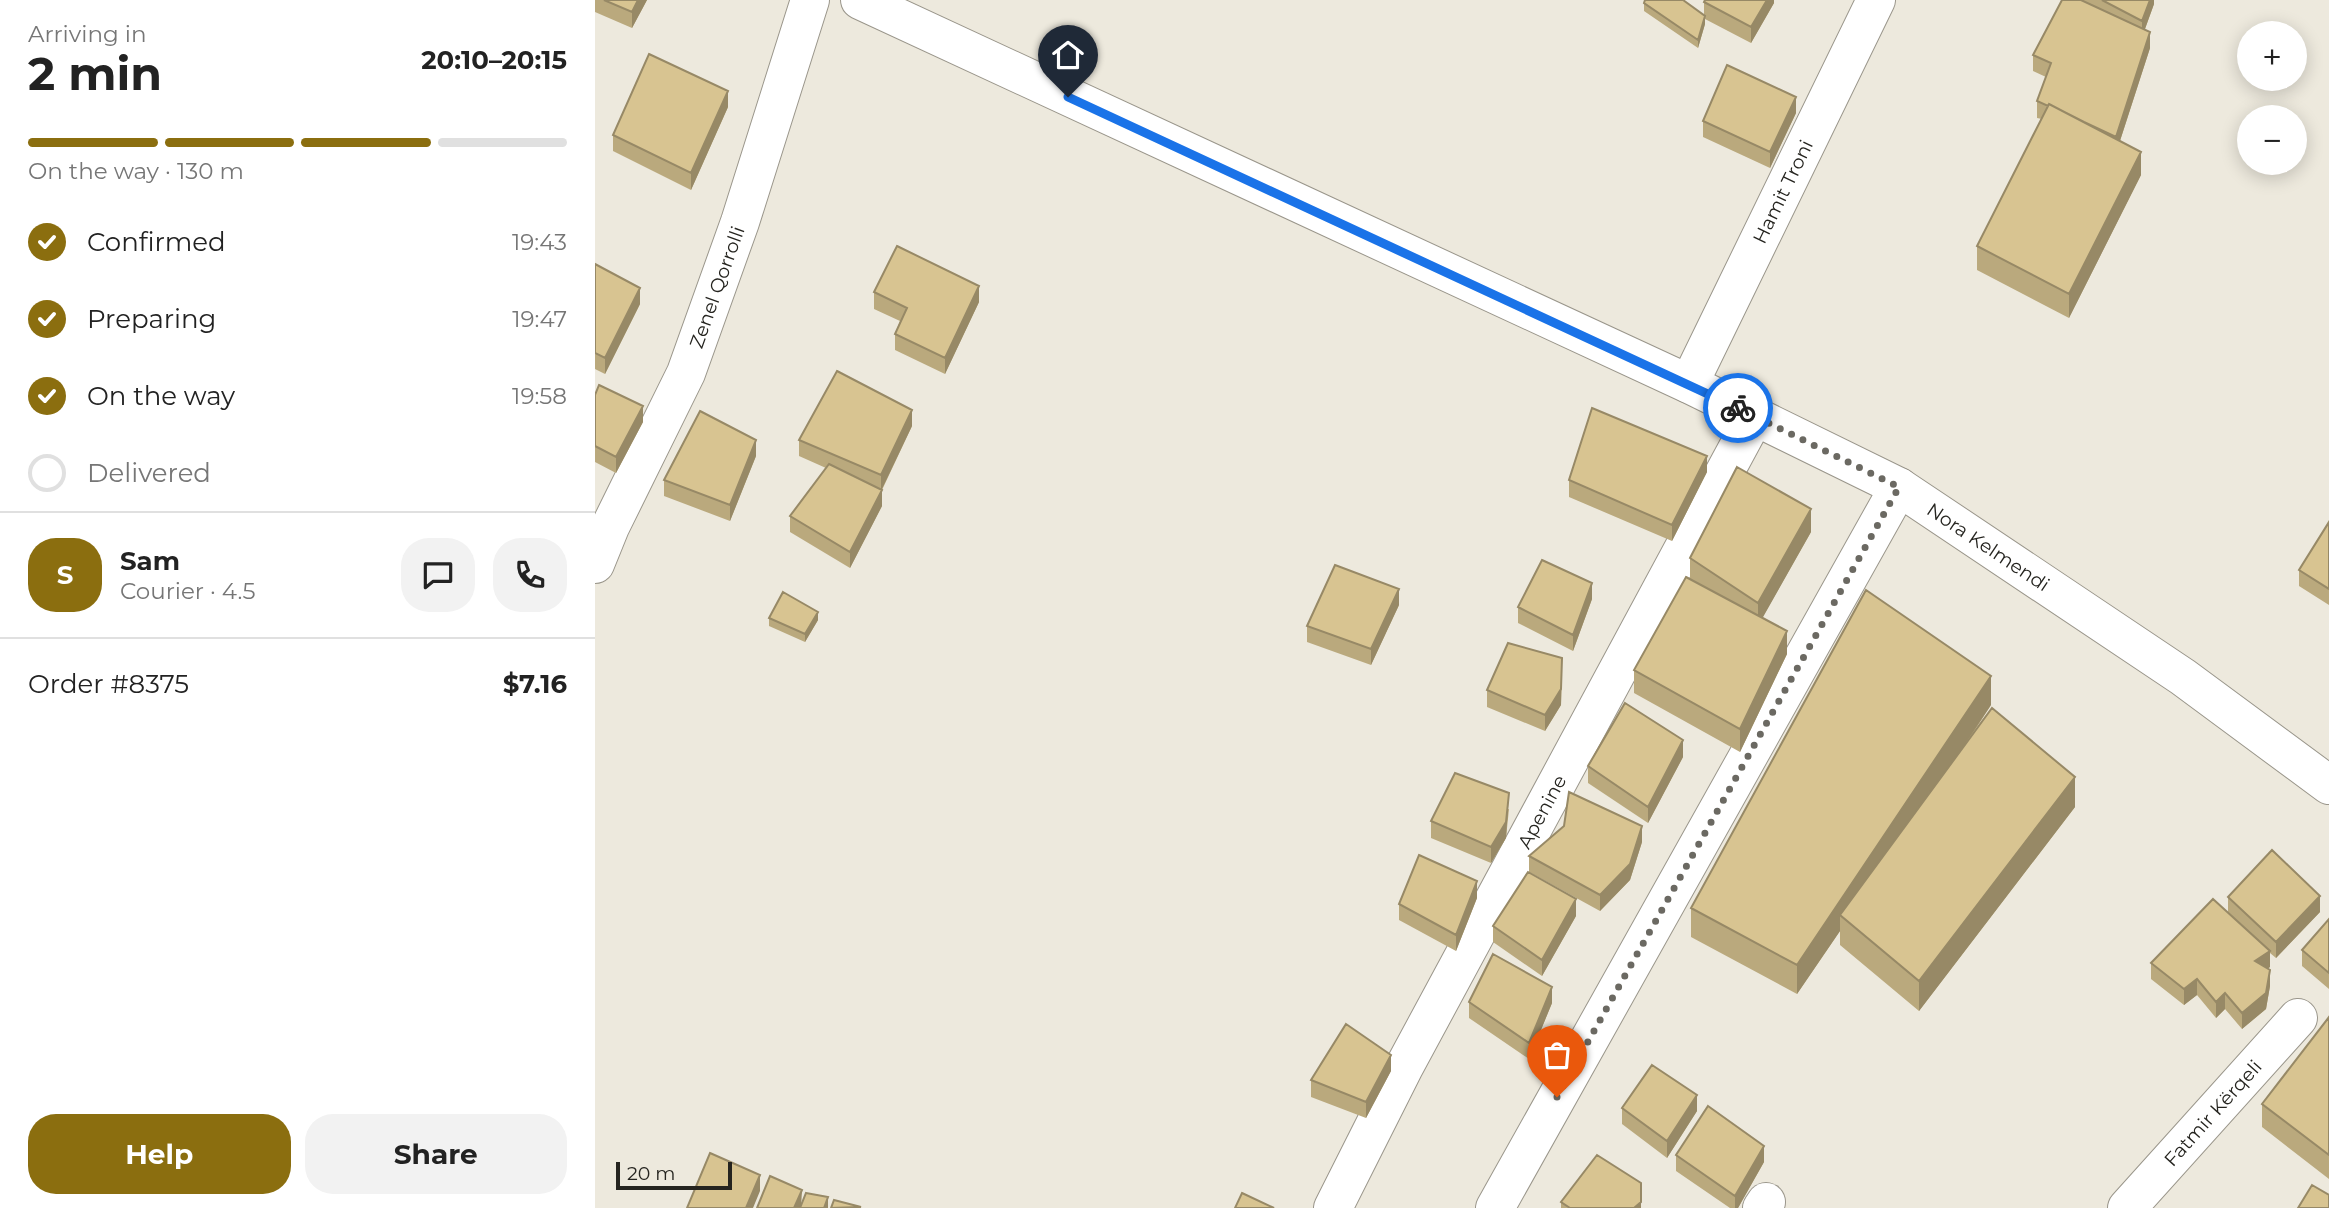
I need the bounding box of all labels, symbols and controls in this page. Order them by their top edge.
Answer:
text: Arriving in [28,20,147,48]
map controls [2237,21,2307,175]
button: + [2237,21,2307,91]
pin [1038,25,1098,97]
icon: home [1049,36,1087,74]
text: 20:10–20:15 [421,44,567,76]
text: 2 min [28,45,162,102]
button: − [2237,105,2307,175]
street label: Hamit Troni [1748,136,1818,247]
text: On the way · 130 m [28,157,244,185]
icon: check [28,223,66,261]
street label: Zenel Qorrolli [685,223,750,351]
text: Confirmed [87,226,226,258]
text: 19:43 [512,228,567,256]
icon: check [28,300,66,338]
text: Preparing [87,303,216,335]
text: 19:47 [512,305,567,333]
courier [1703,373,1773,443]
icon: check [28,377,66,415]
text: On the way [87,380,235,412]
text: 19:58 [512,382,567,410]
icon: bike [1719,389,1757,427]
text: Delivered [87,457,211,489]
street label: Nora Kelmendi [1922,498,2054,596]
button: chat [401,538,475,612]
button: phone [493,538,567,612]
text: Sam [120,545,180,577]
text: S [57,559,73,591]
text: Courier · 4.5 [120,577,255,605]
text: Order #8375 [28,668,189,700]
text: $7.16 [503,668,567,700]
street label: Apenine [1513,771,1571,853]
pin [1527,1025,1587,1097]
icon: bag [1538,1036,1576,1074]
street label: Fatmir Kërqeli [2159,1055,2267,1171]
button: Help [28,1114,291,1194]
button: Share [305,1114,567,1194]
scale bar [616,1159,731,1191]
text: 20 m [627,1162,675,1185]

